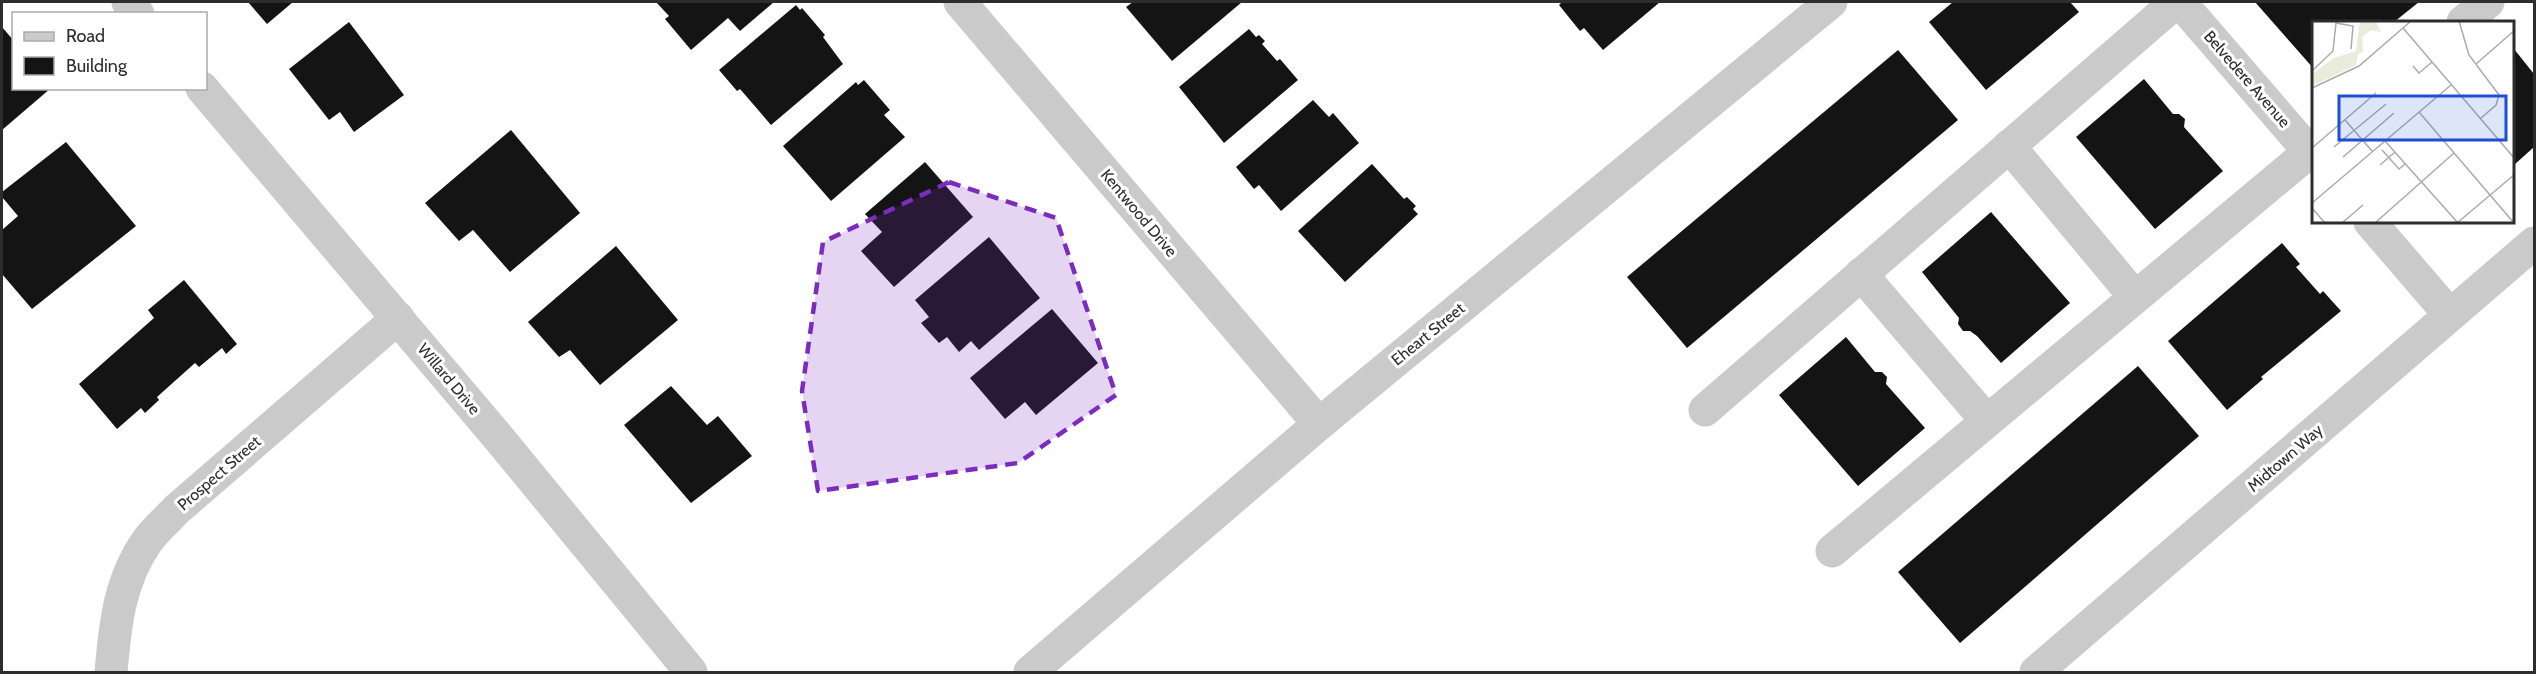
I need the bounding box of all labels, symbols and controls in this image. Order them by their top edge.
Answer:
legend [12,12,207,90]
inset map [2312,21,2515,224]
text: Road [66,25,105,47]
street label: Belvedere Avenue [2200,27,2294,131]
text: Building [66,55,128,77]
street label: Kentwood Drive [1097,165,1181,261]
street label: Eheart Street [1388,298,1469,369]
street label: Willard Drive [414,340,484,418]
street label: Midtown Way [2244,420,2326,496]
street label: Prospect Street [174,431,265,514]

